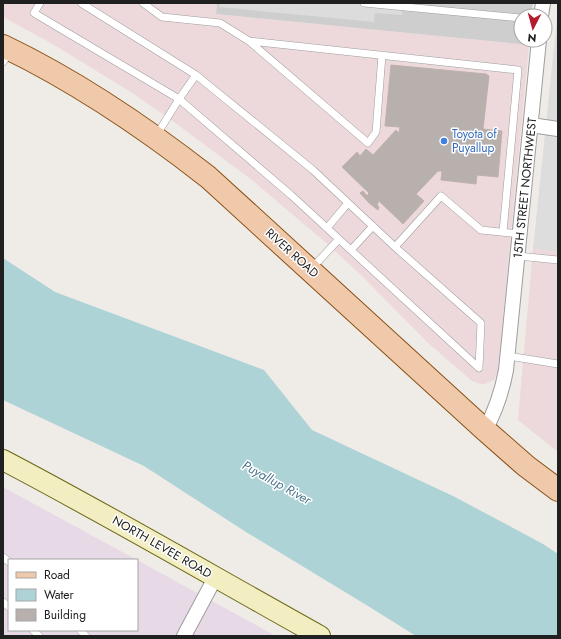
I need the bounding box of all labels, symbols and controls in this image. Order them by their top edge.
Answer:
north arrow [513,8,553,48]
text: N [527,30,537,46]
street label: 15TH STREET NORTHWEST [509,116,541,259]
place label: Toyota of Puyallup [452,125,497,157]
marker: Toyota of Puyallup [439,136,449,146]
street label: RIVER ROAD [261,224,323,282]
water label: Puyallup River [239,456,315,510]
street label: NORTH LEVEE ROAD [109,511,215,583]
legend [8,559,138,631]
text: Road [44,566,70,584]
text: Water [44,586,75,604]
text: Building [44,606,86,624]

